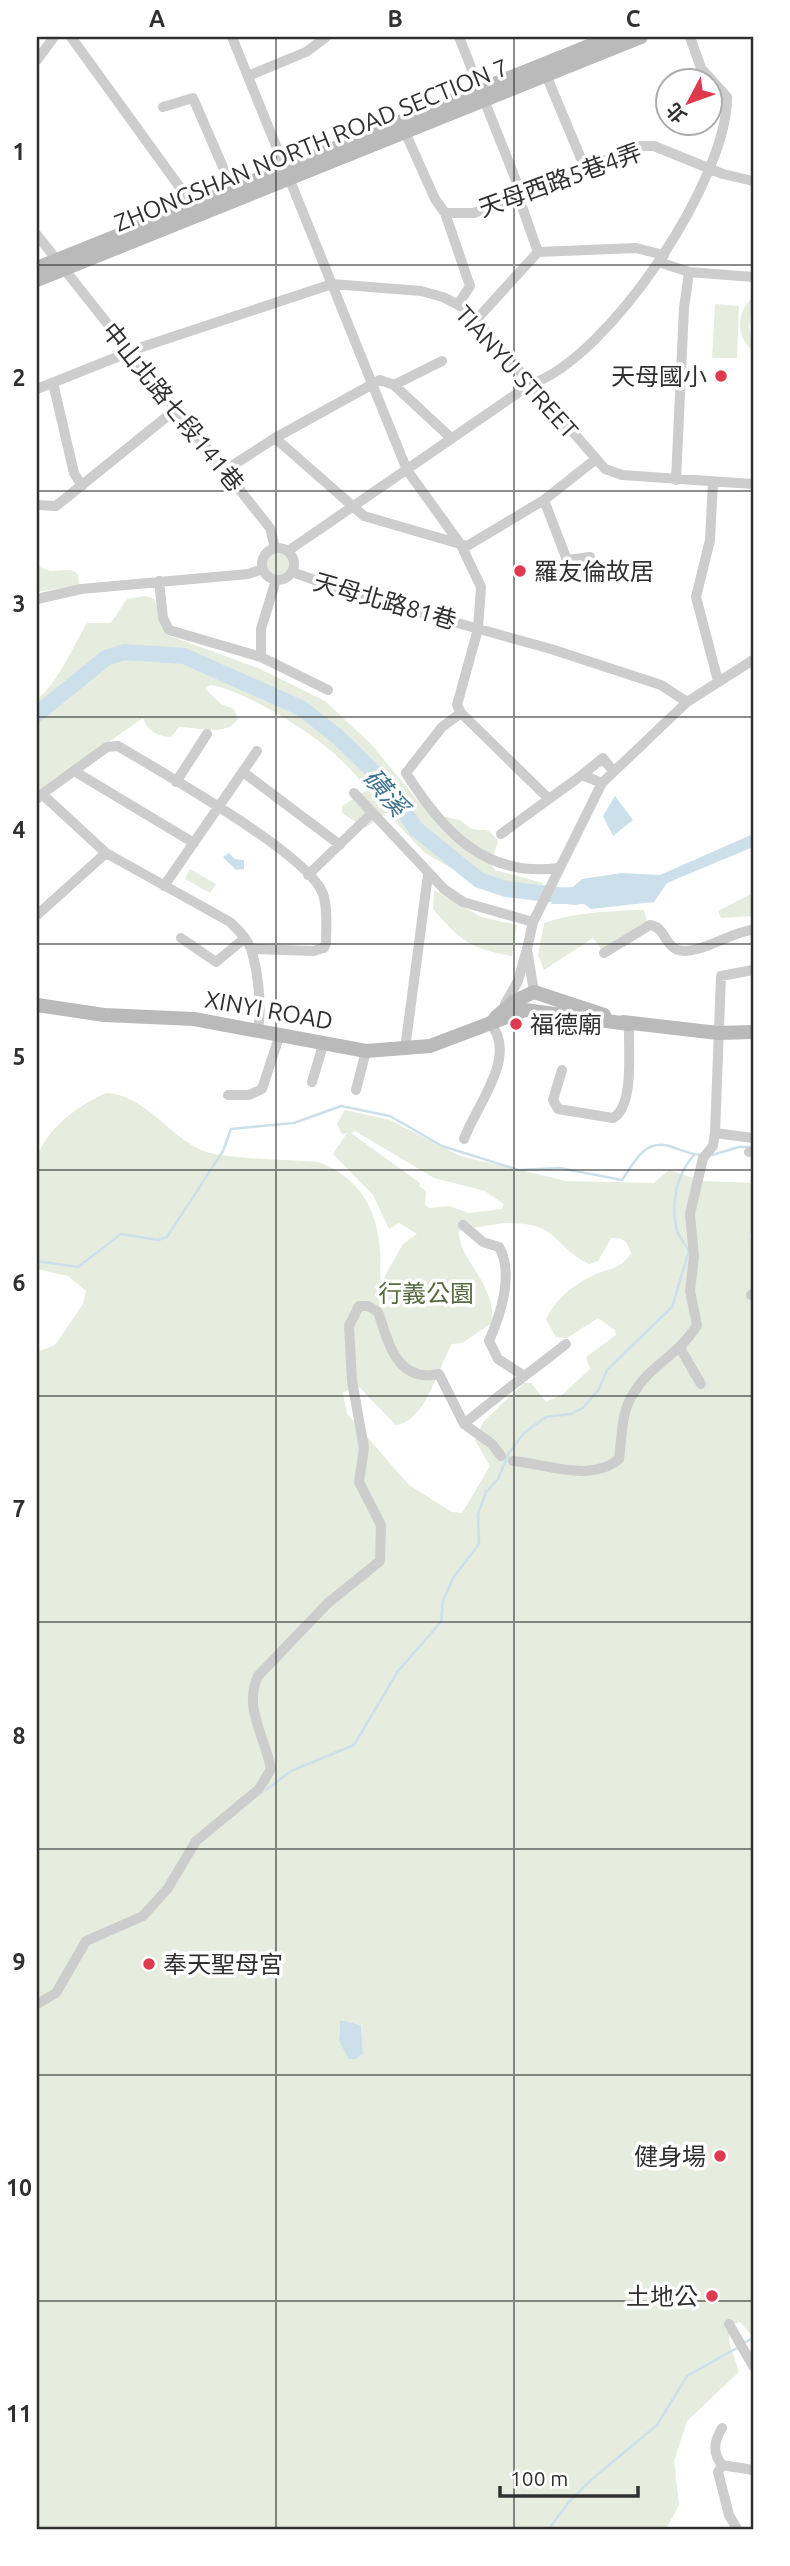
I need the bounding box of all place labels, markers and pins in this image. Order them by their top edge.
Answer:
place label: 天母國小 [611,363,707,390]
marker: 天母國小 [713,368,729,384]
place label: 羅友倫故居 [534,558,654,585]
marker: 羅友倫故居 [512,563,528,579]
place label: 福德廟 [530,1011,602,1038]
marker: 福德廟 [508,1016,524,1032]
place label: 奉天聖母宮 [163,1951,283,1978]
marker: 奉天聖母宮 [141,1956,157,1972]
place label: 健身場 [634,2143,706,2170]
marker: 健身場 [712,2148,728,2164]
place label: 土地公 [626,2283,698,2310]
marker: 土地公 [704,2288,720,2304]

